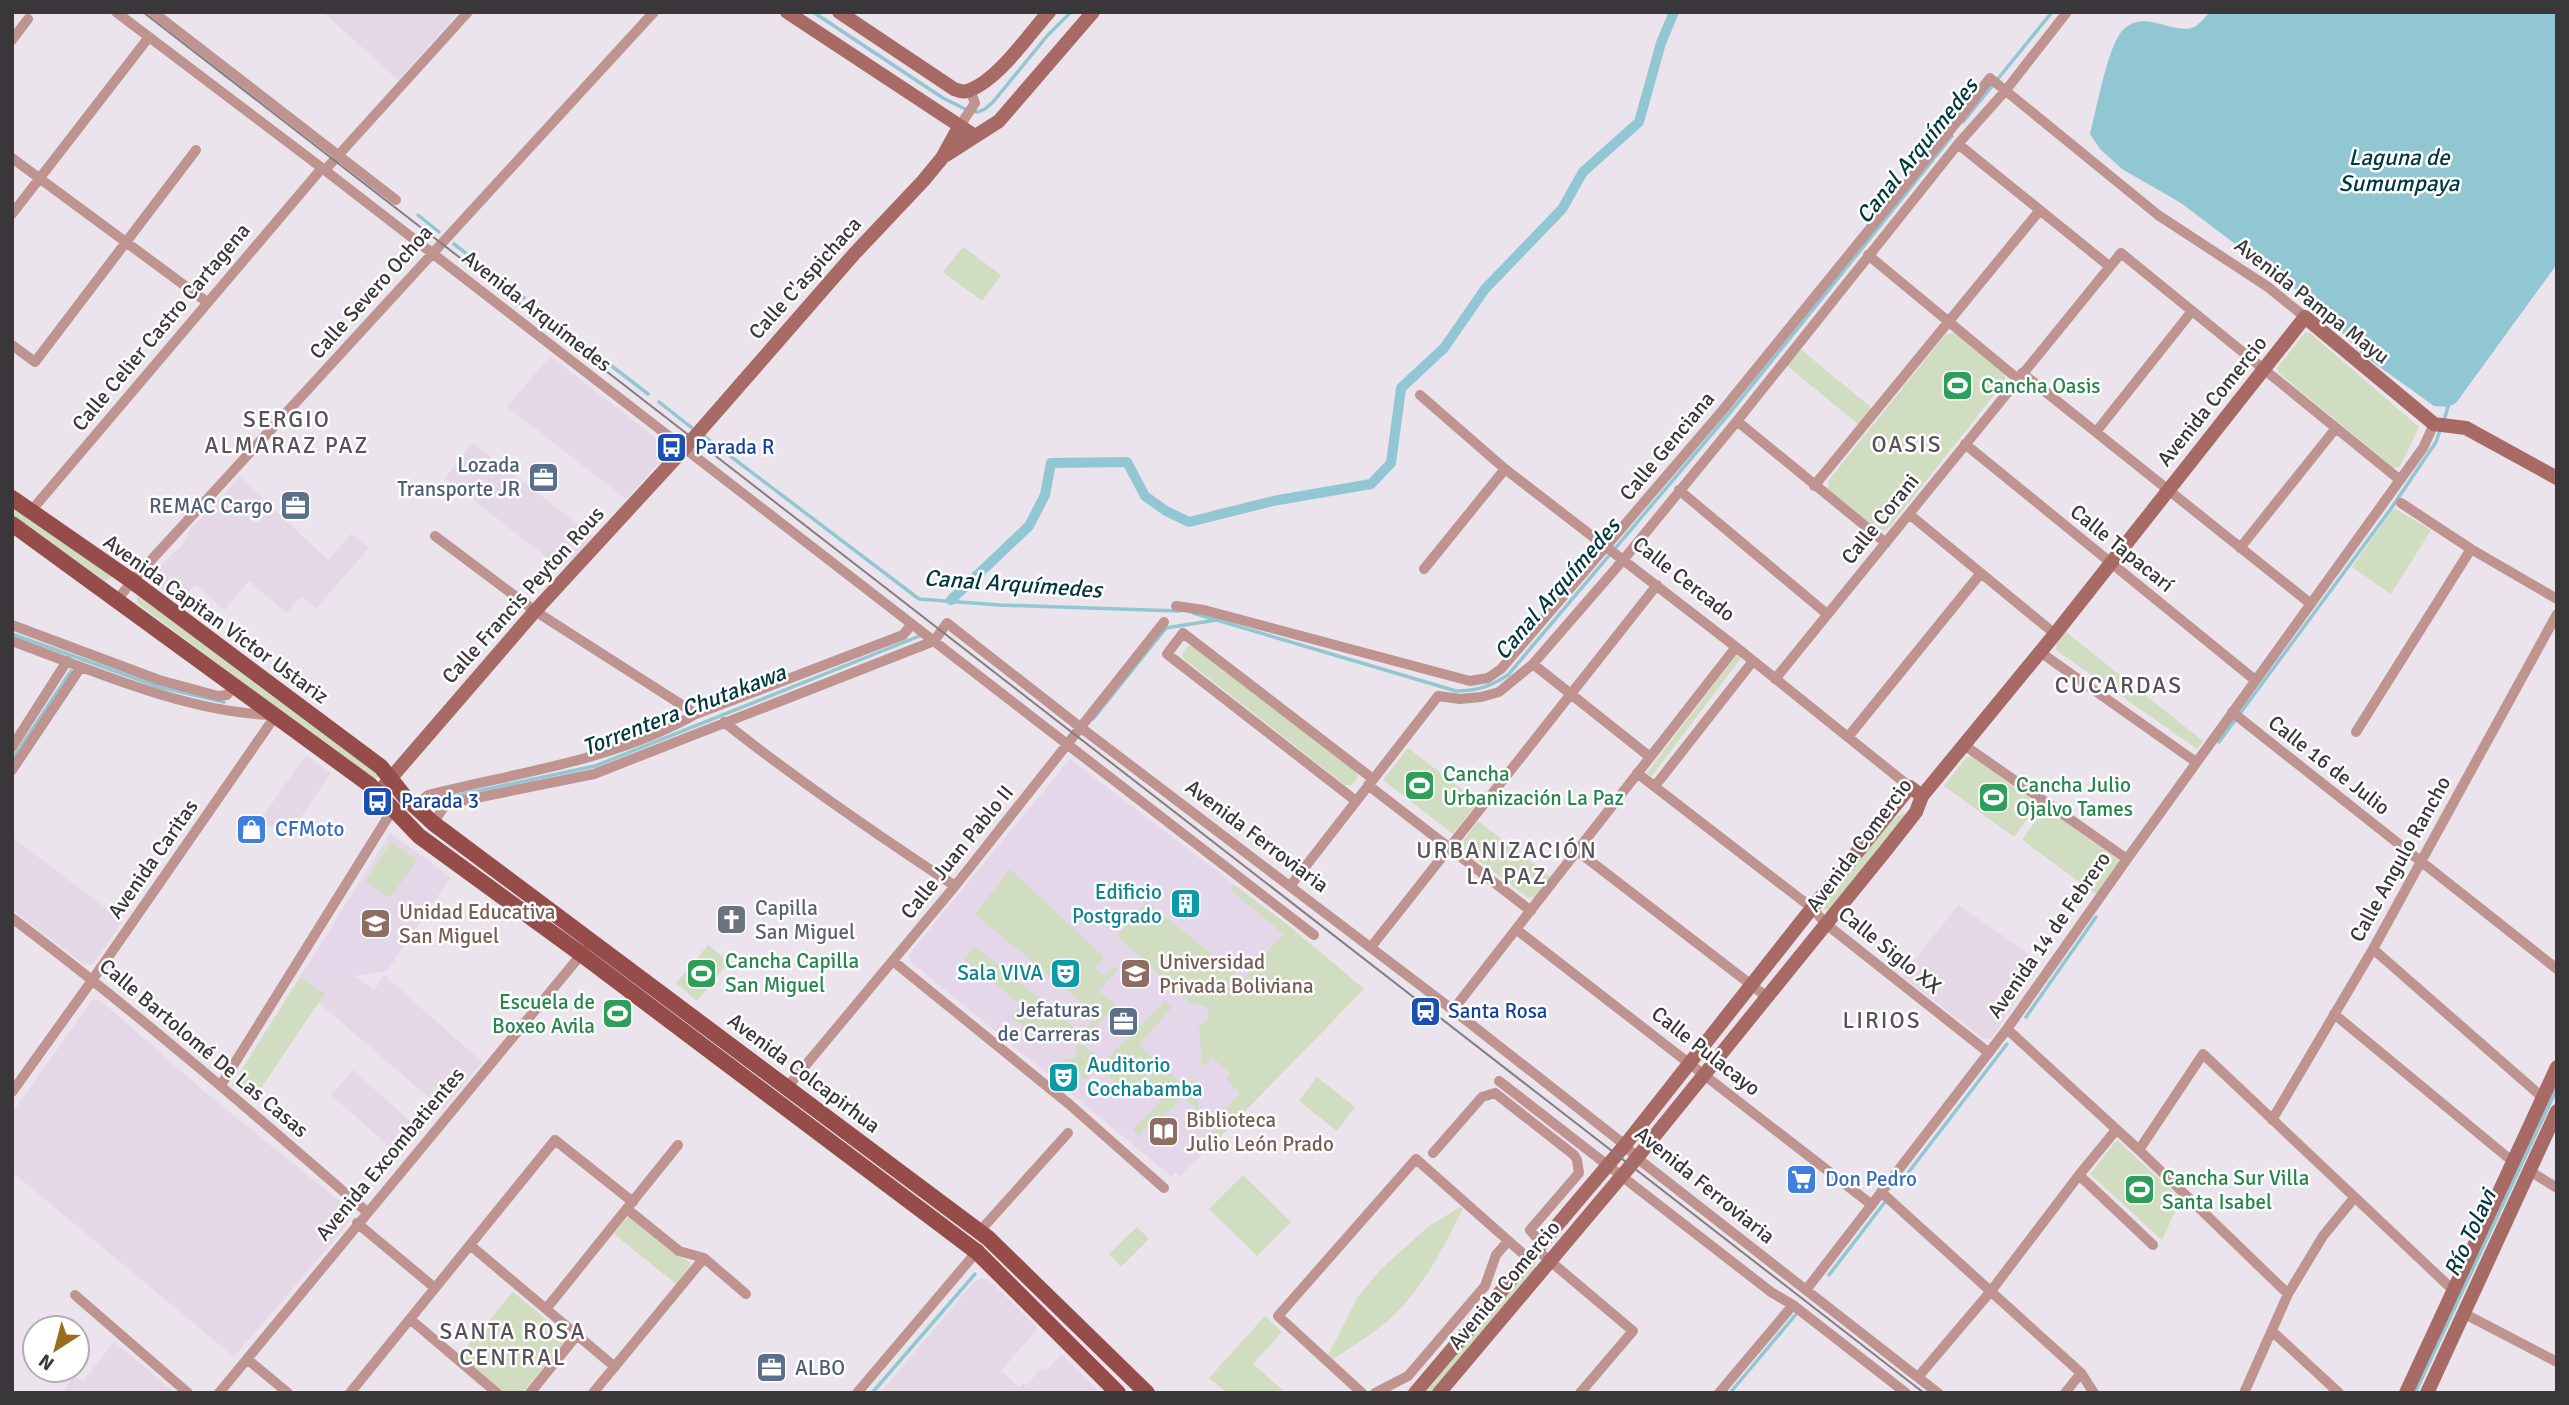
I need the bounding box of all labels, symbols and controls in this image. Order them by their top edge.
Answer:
water label: Canal Arquímedes [1850,71,1986,229]
water label: Laguna de Sumumpaya [2339,143,2460,198]
street label: Calle C'aspichaca [743,211,867,345]
street label: Calle Celier Castro Cartagena [66,218,256,436]
street label: Calle Severo Ochoa [304,220,438,364]
street label: Avenida Pampa Mayu [2229,232,2395,370]
street label: Avenida Arquímedes [457,245,617,377]
street label: Avenida Comercio [2151,330,2273,472]
sports icon: Cancha Oasis [1941,369,1975,403]
place label: Cancha Oasis [1981,373,2101,399]
street label: Calle Genciana [1614,386,1720,506]
district label: SERGIO ALMARAZ PAZ [205,405,369,460]
bus stop icon: Parada R [655,430,689,464]
district label: OASIS [1871,430,1943,459]
place label: Parada R [695,434,774,460]
place label: Lozada Transporte JR [397,452,520,502]
office icon: Lozada Transporte JR [526,460,560,494]
street label: Calle Corani [1836,468,1924,570]
office icon: REMAC Cargo [279,489,313,523]
place label: REMAC Cargo [149,493,273,519]
street label: Calle Tapacarí [2065,498,2179,598]
street label: Calle Francis Peyton Rous [436,501,610,689]
water label: Canal Arquímedes [1488,511,1628,666]
street label: Avenida Capitan Víctor Ustariz [98,529,334,709]
street label: Calle Cercado [1627,531,1741,627]
water label: Canal Arquímedes [923,563,1105,605]
water label: Torrentera Chutakawa [578,657,791,762]
district label: CUCARDAS [2055,671,2183,700]
street label: Calle 16 de Julio [2263,709,2395,821]
place label: Cancha Urbanización La Paz [1443,761,1624,811]
sports icon: Cancha Urbanización La Paz [1403,769,1437,803]
place label: Cancha Julio Ojalvo Tames [2016,772,2133,822]
street label: Calle Angulo Rancho [2344,772,2456,946]
street label: Avenida Comercio [1800,773,1918,917]
street label: Avenida Ferroviaria [1180,774,1334,898]
street label: Calle Juan Pablo II [895,780,1019,924]
sports icon: Cancha Julio Ojalvo Tames [1976,780,2010,814]
bus stop icon: Parada 3 [361,784,395,818]
place label: Parada 3 [401,788,479,814]
street label: Avenida Caritas [102,794,204,924]
shop icon: CFMoto [235,812,269,846]
place label: CFMoto [275,816,344,842]
district label: URBANIZACIÓN LA PAZ [1416,836,1598,891]
street label: Avenida 14 de Febrero [1982,847,2116,1023]
place label: Edificio Postgrado [1072,879,1162,929]
building icon: Edificio Postgrado [1168,887,1202,921]
place label: Capilla San Miguel [755,895,855,945]
place label: Unidad Educativa San Miguel [399,899,555,949]
street label: Calle Siglo XX [1833,901,1947,999]
church icon: Capilla San Miguel [715,903,749,937]
school or university icon: Unidad Educativa San Miguel [359,907,393,941]
place label: Cancha Capilla San Miguel [725,948,859,998]
place label: Universidad Privada Boliviana [1159,949,1314,999]
street label: Calle Bartolomé De Las Casas [94,953,314,1143]
sports icon: Cancha Capilla San Miguel [685,956,719,990]
theatre icon: Sala VIVA [1049,956,1083,990]
school or university icon: Universidad Privada Boliviana [1119,957,1153,991]
place label: Sala VIVA [957,960,1043,986]
place label: Escuela de Boxeo Avila [492,989,595,1039]
station icon: Santa Rosa [1408,994,1442,1028]
sports icon: Escuela de Boxeo Avila [601,997,635,1031]
place label: Jefaturas de Carreras [998,997,1100,1047]
place label: Santa Rosa [1448,998,1547,1024]
street label: Calle Pulacayo [1646,1000,1766,1102]
office icon: Jefaturas de Carreras [1106,1005,1140,1039]
district label: LIRIOS [1843,1006,1922,1035]
street label: Avenida Colcapirhua [723,1007,885,1139]
place label: Auditorio Cochabamba [1087,1052,1203,1102]
theatre icon: Auditorio Cochabamba [1047,1060,1081,1094]
street label: Avenida Excombatientes [310,1062,470,1246]
place label: Biblioteca Julio León Prado [1186,1107,1334,1157]
library icon: Biblioteca Julio León Prado [1146,1115,1180,1149]
street label: Avenida Ferroviaria [1630,1121,1780,1249]
supermarket icon: Don Pedro [1785,1162,1819,1196]
place label: Cancha Sur Villa Santa Isabel [2162,1165,2309,1215]
place label: Don Pedro [1825,1166,1917,1192]
sports icon: Cancha Sur Villa Santa Isabel [2122,1173,2156,1207]
water label: Río Tolavi [2437,1182,2504,1281]
street label: Avenida Comercio [1442,1215,1566,1355]
north arrow [21,1314,91,1384]
district label: SANTA ROSA CENTRAL [440,1317,586,1372]
text: N [34,1348,59,1376]
office icon: ALBO [755,1351,789,1385]
place label: ALBO [795,1355,845,1381]

